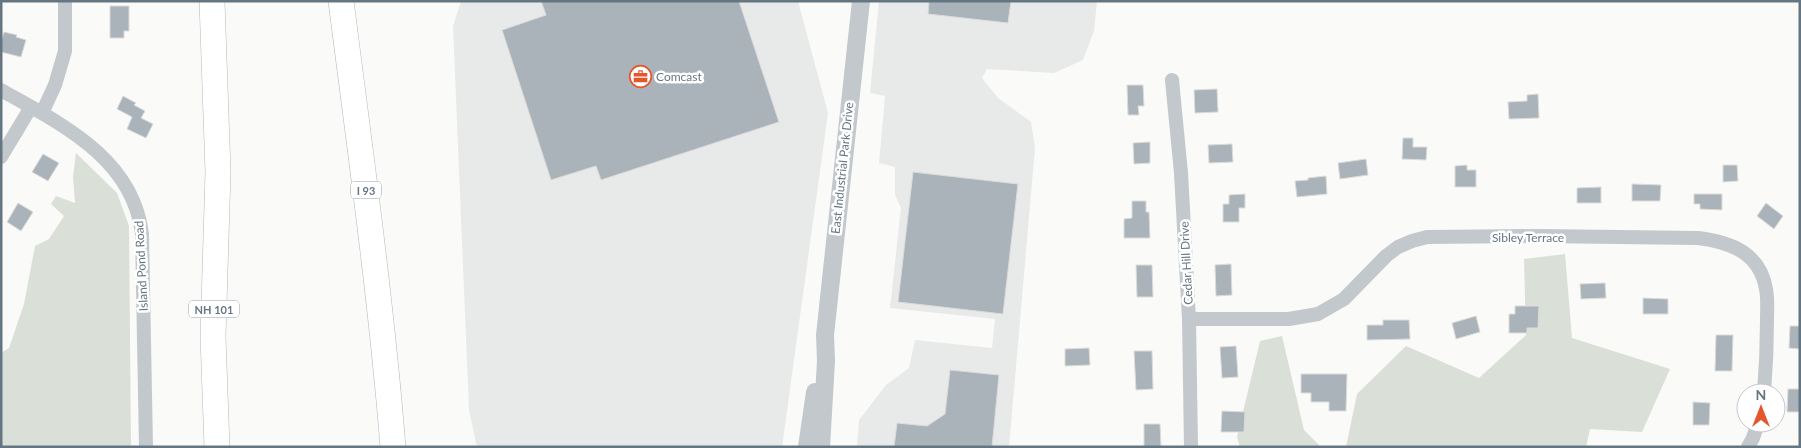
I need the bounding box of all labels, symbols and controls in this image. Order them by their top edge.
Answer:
office icon: Comcast [628,64,652,88]
place label: Comcast [656,69,702,84]
street label: East Industrial Park Drive [828,101,856,235]
road number: I 93 [351,182,381,198]
street label: Island Pond Road [131,220,151,312]
street label: Cedar Hill Drive [1176,221,1196,305]
street label: Sibley Terrace [1492,230,1564,245]
road number: NH 101 [189,300,239,318]
north arrow [1736,383,1786,433]
text: N [1756,386,1766,403]

